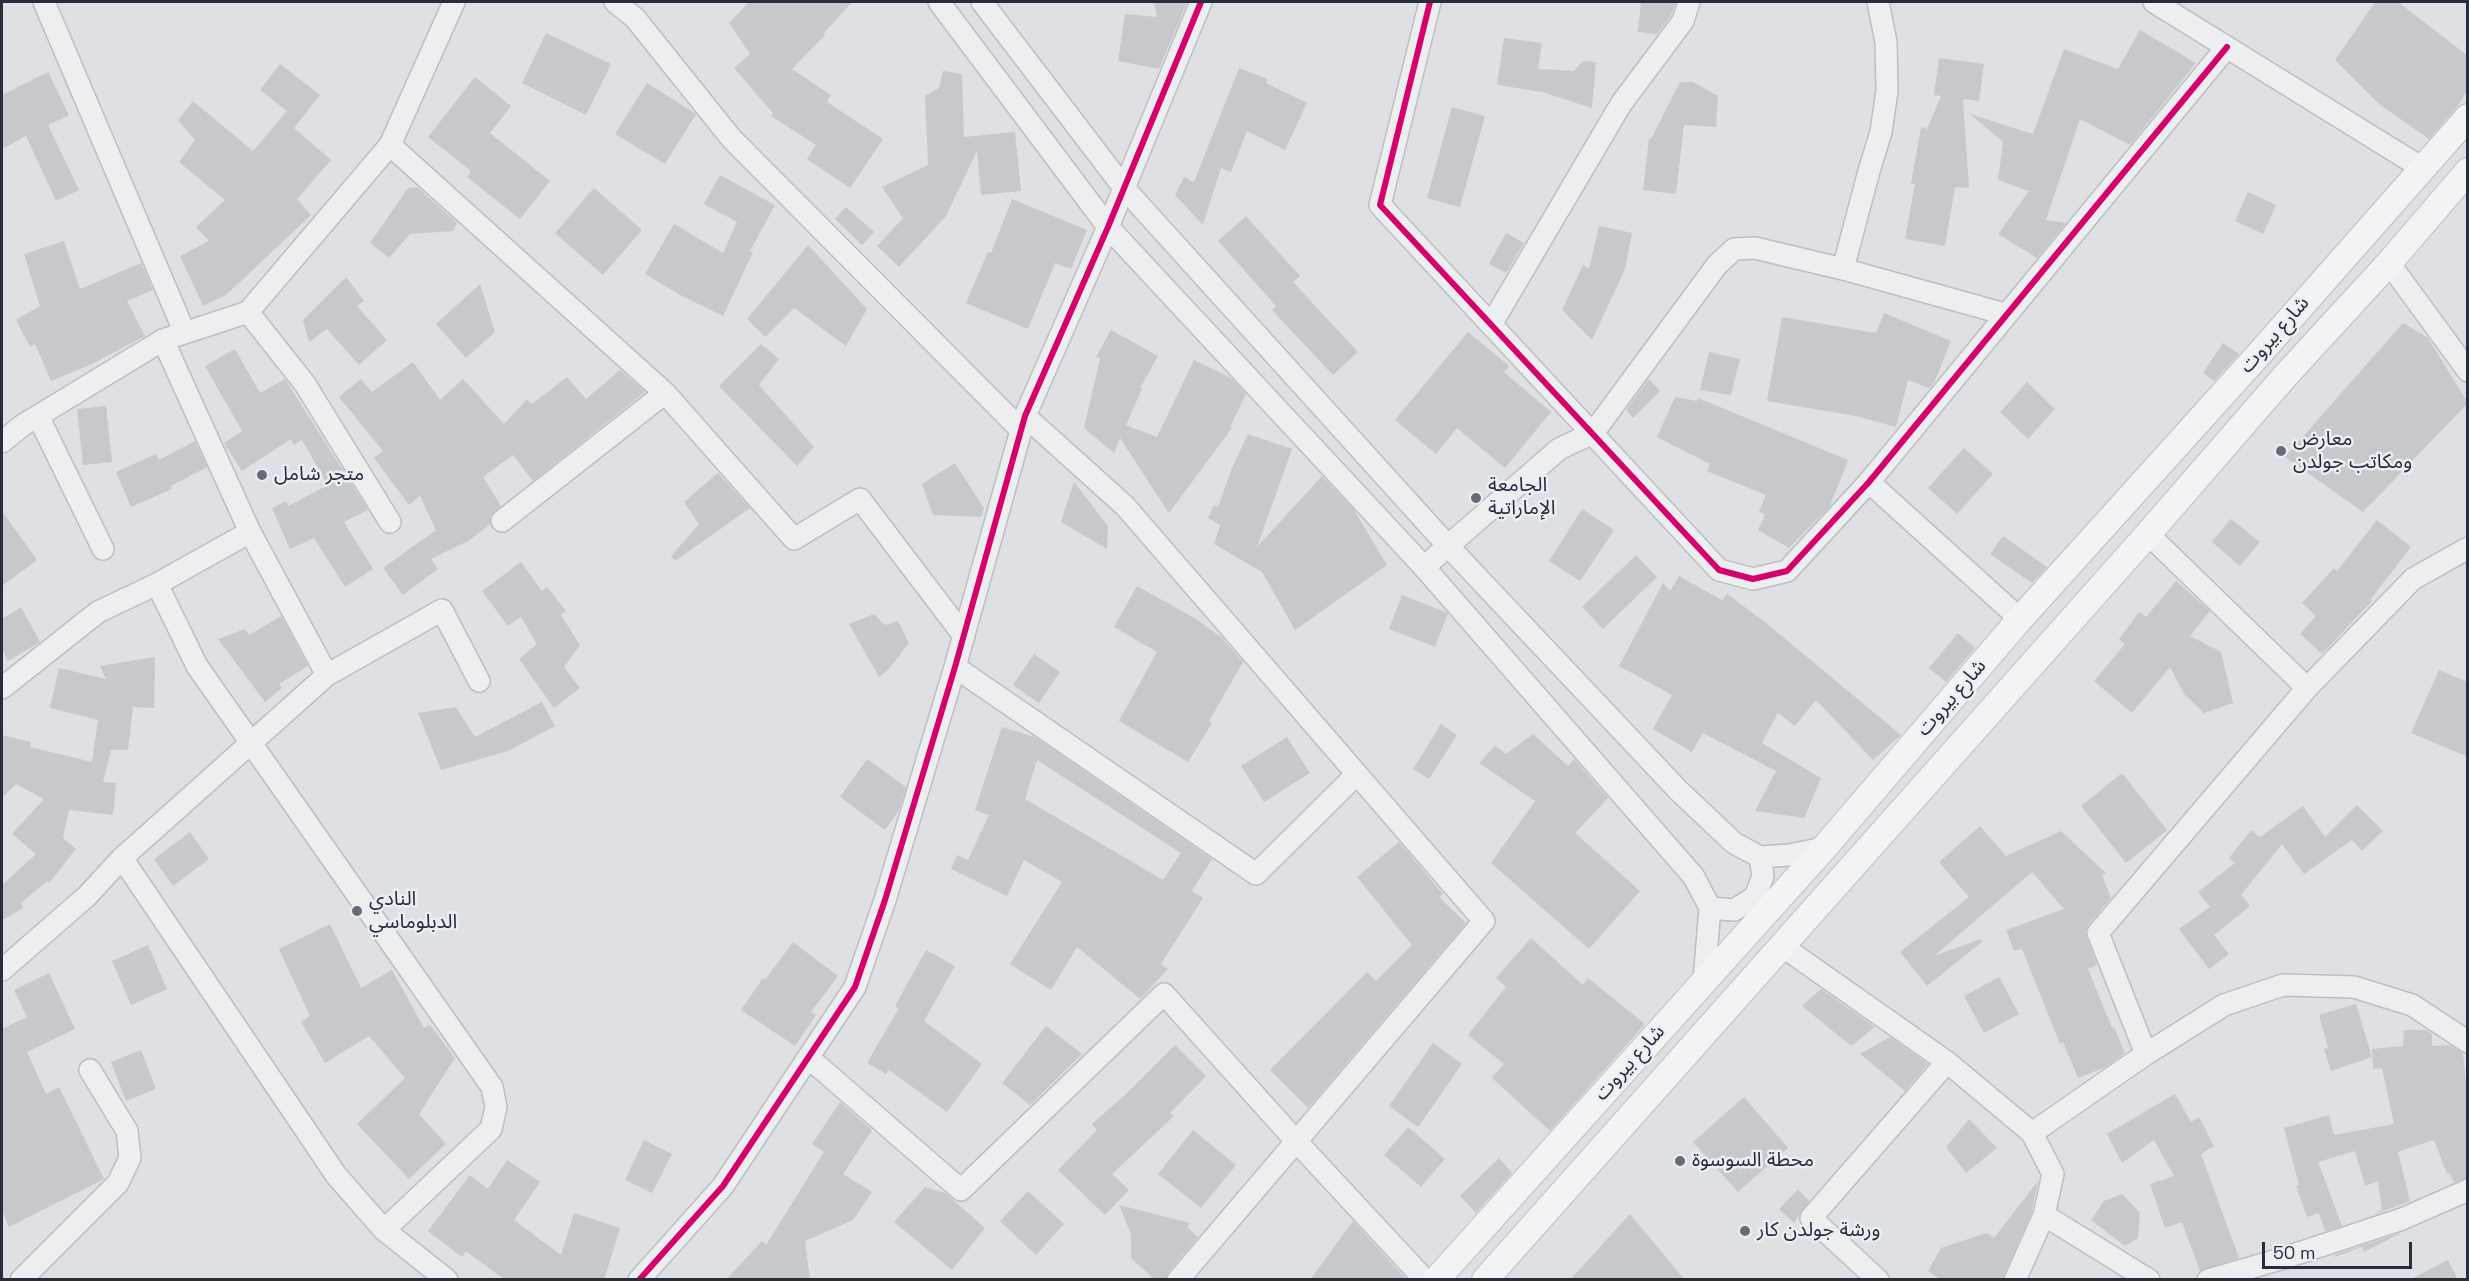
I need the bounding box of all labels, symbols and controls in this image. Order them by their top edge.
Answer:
street label: شارع بيروت [2235,292,2315,378]
place label: معارض ومكاتب جولدن [2293,428,2412,475]
marker: معارض ومكاتب جولدن [2274,444,2288,458]
place label: متجر شامل [274,463,364,487]
marker: متجر شامل [255,468,269,482]
place label: الجامعة الإماراتية [1488,474,1555,521]
marker: الجامعة الإماراتية [1469,491,1483,505]
street label: شارع بيروت [1912,655,1992,741]
place label: النادي الدبلوماسي [369,888,457,935]
marker: النادي الدبلوماسي [350,904,364,918]
street label: شارع بيروت [1590,1020,1670,1106]
place label: محطة السوسوة [1692,1149,1814,1173]
marker: محطة السوسوة [1673,1154,1687,1168]
place label: ورشة جولدن كار [1757,1219,1881,1243]
marker: ورشة جولدن كار [1738,1224,1752,1238]
scale bar [2265,1230,2415,1268]
text: 50 m [2273,1241,2315,1264]

